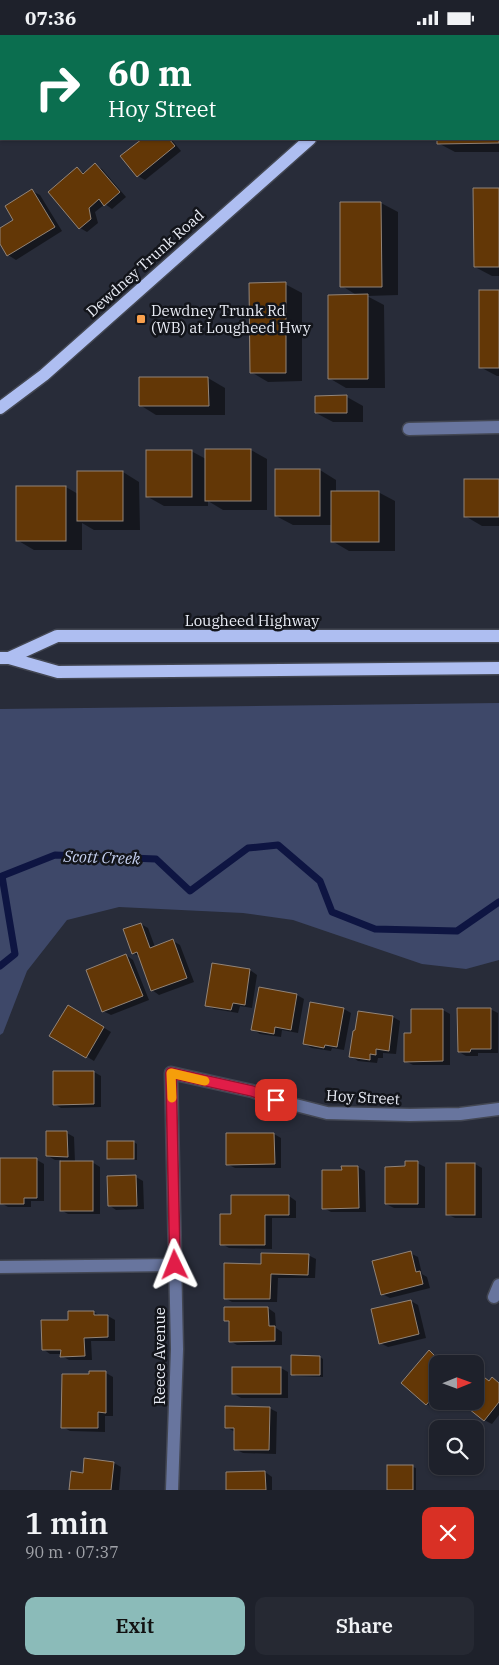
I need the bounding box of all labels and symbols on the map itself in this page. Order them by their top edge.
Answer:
street label: Dewdney Trunk Road [82,205,208,321]
place label: Dewdney Trunk Rd (WB) at Lougheed Hwy [151,301,311,337]
marker: Dewdney Trunk Rd (WB) at Lougheed Hwy [135,313,147,325]
street label: Lougheed Highway [185,611,319,630]
water label: Scott Creek [62,846,141,868]
pin [255,1079,297,1121]
street label: Hoy Street [326,1086,400,1108]
position arrow [148,1238,200,1290]
street label: Reece Avenue [150,1307,169,1405]
north arrow [429,1355,484,1410]

